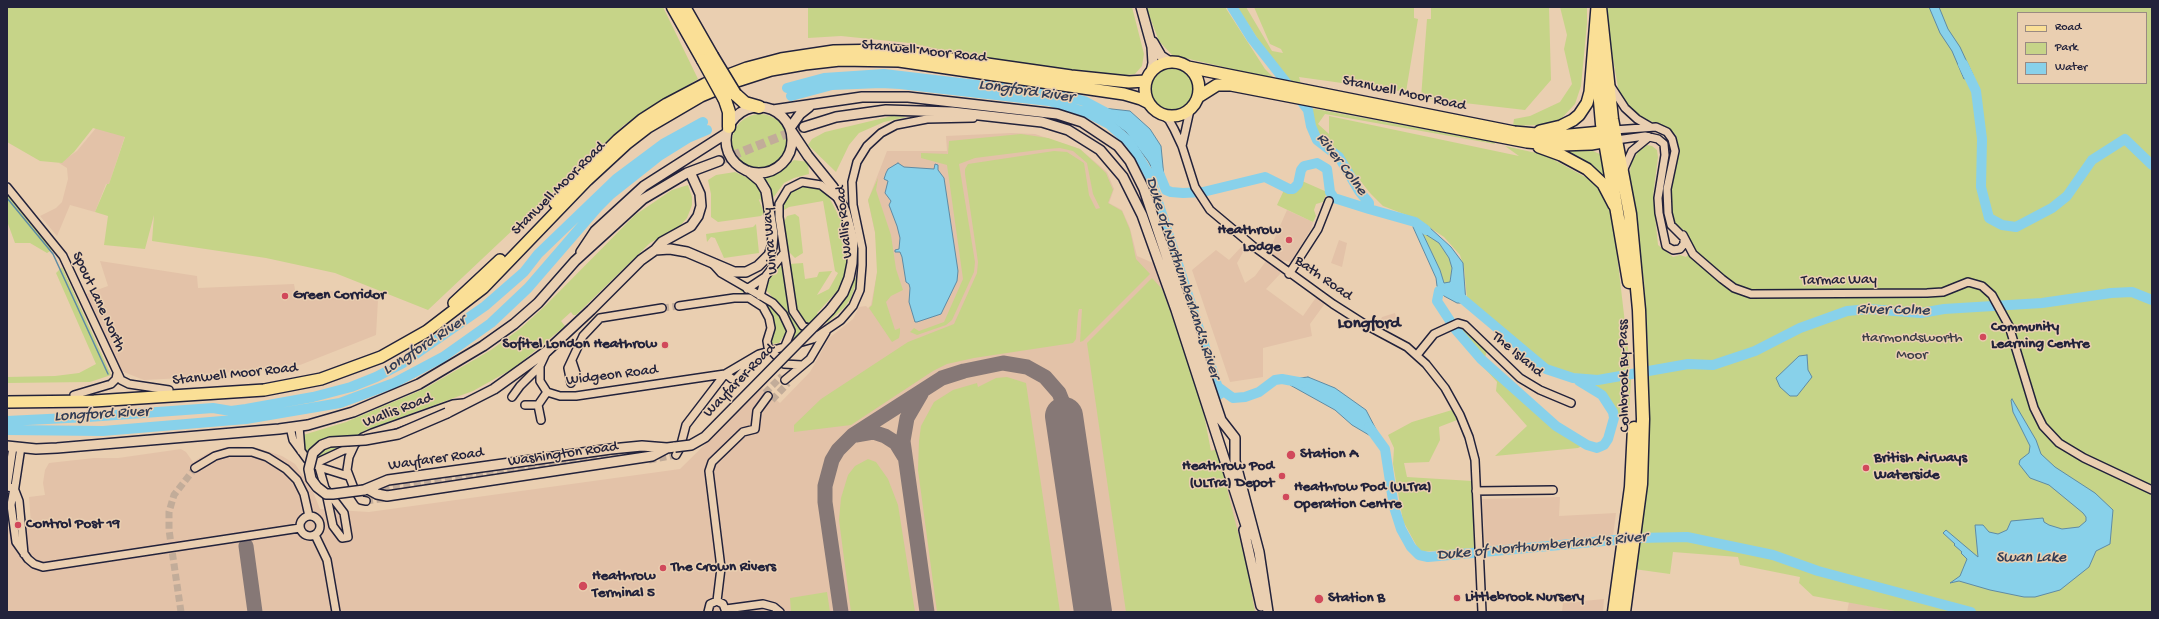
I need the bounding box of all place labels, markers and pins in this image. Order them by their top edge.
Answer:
place label: Heathrow Lodge [1217,222,1281,257]
marker: Heathrow Lodge [1284,235,1294,245]
place label: Green Corridor [293,287,386,305]
marker: Green Corridor [280,291,290,301]
place label: Community Learning Centre [1991,319,2090,354]
marker: Community Learning Centre [1978,332,1988,342]
place label: Sofitel London Heathrow [503,336,657,354]
marker: Sofitel London Heathrow [660,340,670,350]
place label: Station A [1300,446,1358,464]
marker: Station A [1285,449,1297,461]
place label: British Airways Waterside [1874,450,1967,485]
place label: Heathrow Pod (ULTra) Depot [1182,458,1274,493]
marker: British Airways Waterside [1861,463,1871,473]
marker: Heathrow Pod (ULTra) Depot [1277,471,1287,481]
place label: Heathrow Pod (ULTra) Operation Centre [1294,479,1432,514]
marker: Heathrow Pod (ULTra) Operation Centre [1281,492,1291,502]
place label: Control Post 19 [26,516,120,534]
marker: Control Post 19 [13,520,23,530]
place label: The Crown Rivers [671,559,776,577]
marker: The Crown Rivers [658,563,668,573]
place label: Heathrow Terminal 5 [592,568,656,603]
marker: Heathrow Terminal 5 [577,580,589,592]
place label: Littlebrook Nursery [1465,589,1584,607]
place label: Station B [1328,590,1385,608]
marker: Station B [1313,593,1325,605]
marker: Littlebrook Nursery [1452,593,1462,603]

